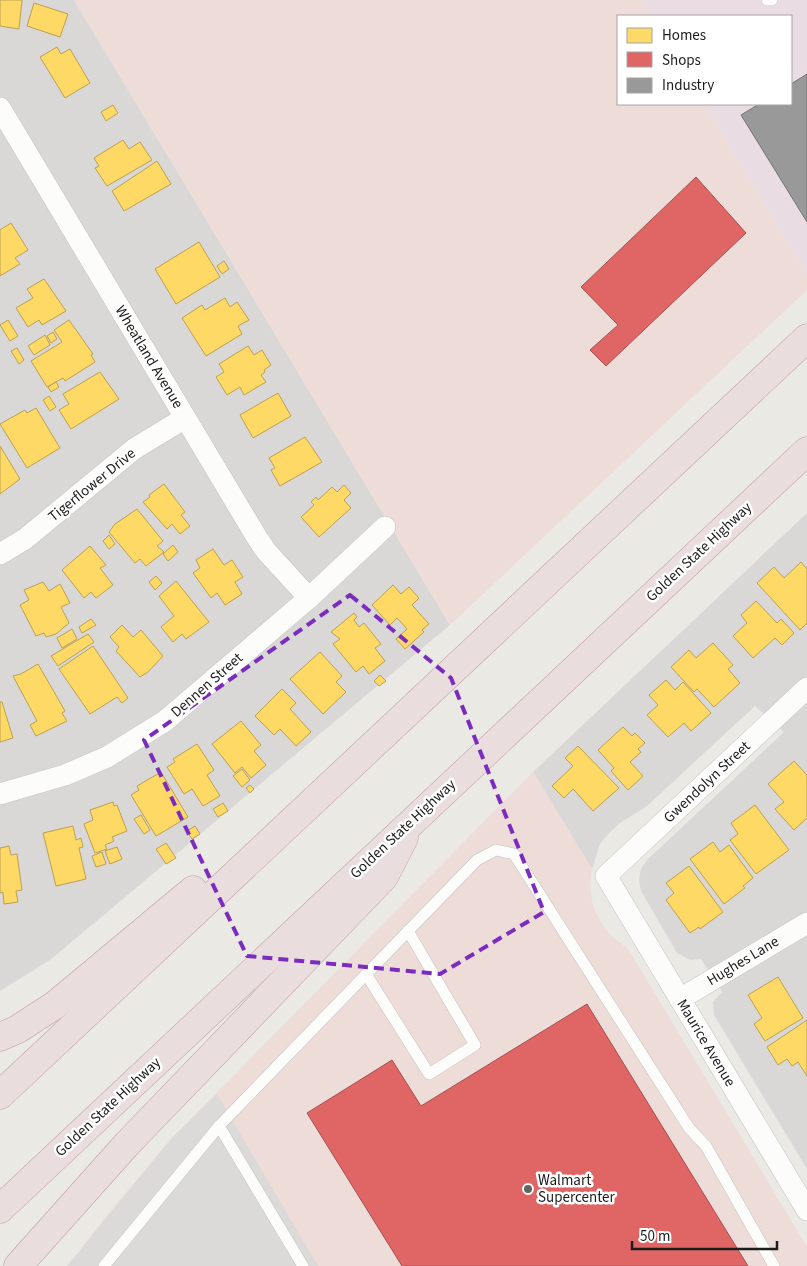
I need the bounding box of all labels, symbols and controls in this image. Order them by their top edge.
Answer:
legend [617,15,792,105]
text: Homes [662,25,706,46]
text: Shops [662,50,701,71]
text: Industry [662,75,714,96]
street label: Wheatland Avenue [110,302,188,412]
street label: Tigerflower Drive [44,443,140,527]
street label: Golden State Highway [642,497,756,607]
street label: Dennen Street [166,648,248,722]
street label: Gwendolyn Street [659,736,755,828]
street label: Golden State Highway [346,774,460,884]
street label: Hughes Lane [703,931,783,991]
street label: Maurice Avenue [672,995,740,1091]
street label: Golden State Highway [51,1052,165,1162]
place label: Walmart Supercenter [538,1170,615,1208]
marker: Walmart Supercenter [522,1183,534,1195]
scale bar [632,1218,777,1250]
text: 50 m [640,1226,670,1247]

